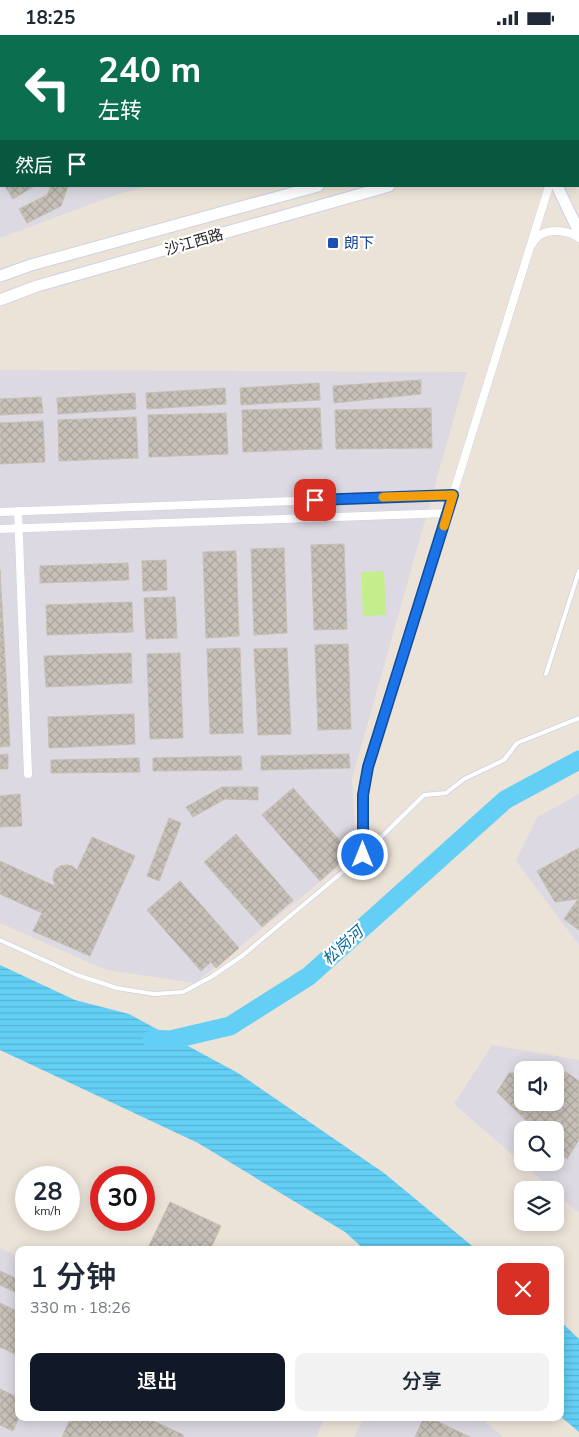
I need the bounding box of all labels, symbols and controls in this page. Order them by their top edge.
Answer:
text: 18:25 [25,5,75,31]
text: 240 m [98,47,201,94]
icon: left [15,55,80,120]
text: 左转 [98,96,142,126]
icon: arrive [63,150,91,178]
text: 然后 [15,153,53,179]
street label: 沙江西路 [162,224,226,260]
place label: 朗下 [344,233,374,253]
marker: 朗下 [326,236,340,250]
pin [294,479,336,521]
icon: arrive [301,486,329,514]
position arrow [336,828,388,880]
water label: 松岗河 [318,920,370,970]
map controls [514,1061,564,1231]
button: sound [514,1061,564,1111]
button: search [514,1121,564,1171]
speed limit sign: 30 [90,1166,155,1231]
text: 28 [32,1175,63,1209]
button: layers [514,1181,564,1231]
text: km/h [34,1203,61,1219]
text: 1 分钟 [30,1257,116,1298]
button: close [497,1263,549,1315]
text: 330 m · 18:26 [30,1297,131,1319]
button: 退出 [30,1353,285,1411]
button: 分享 [295,1353,549,1411]

